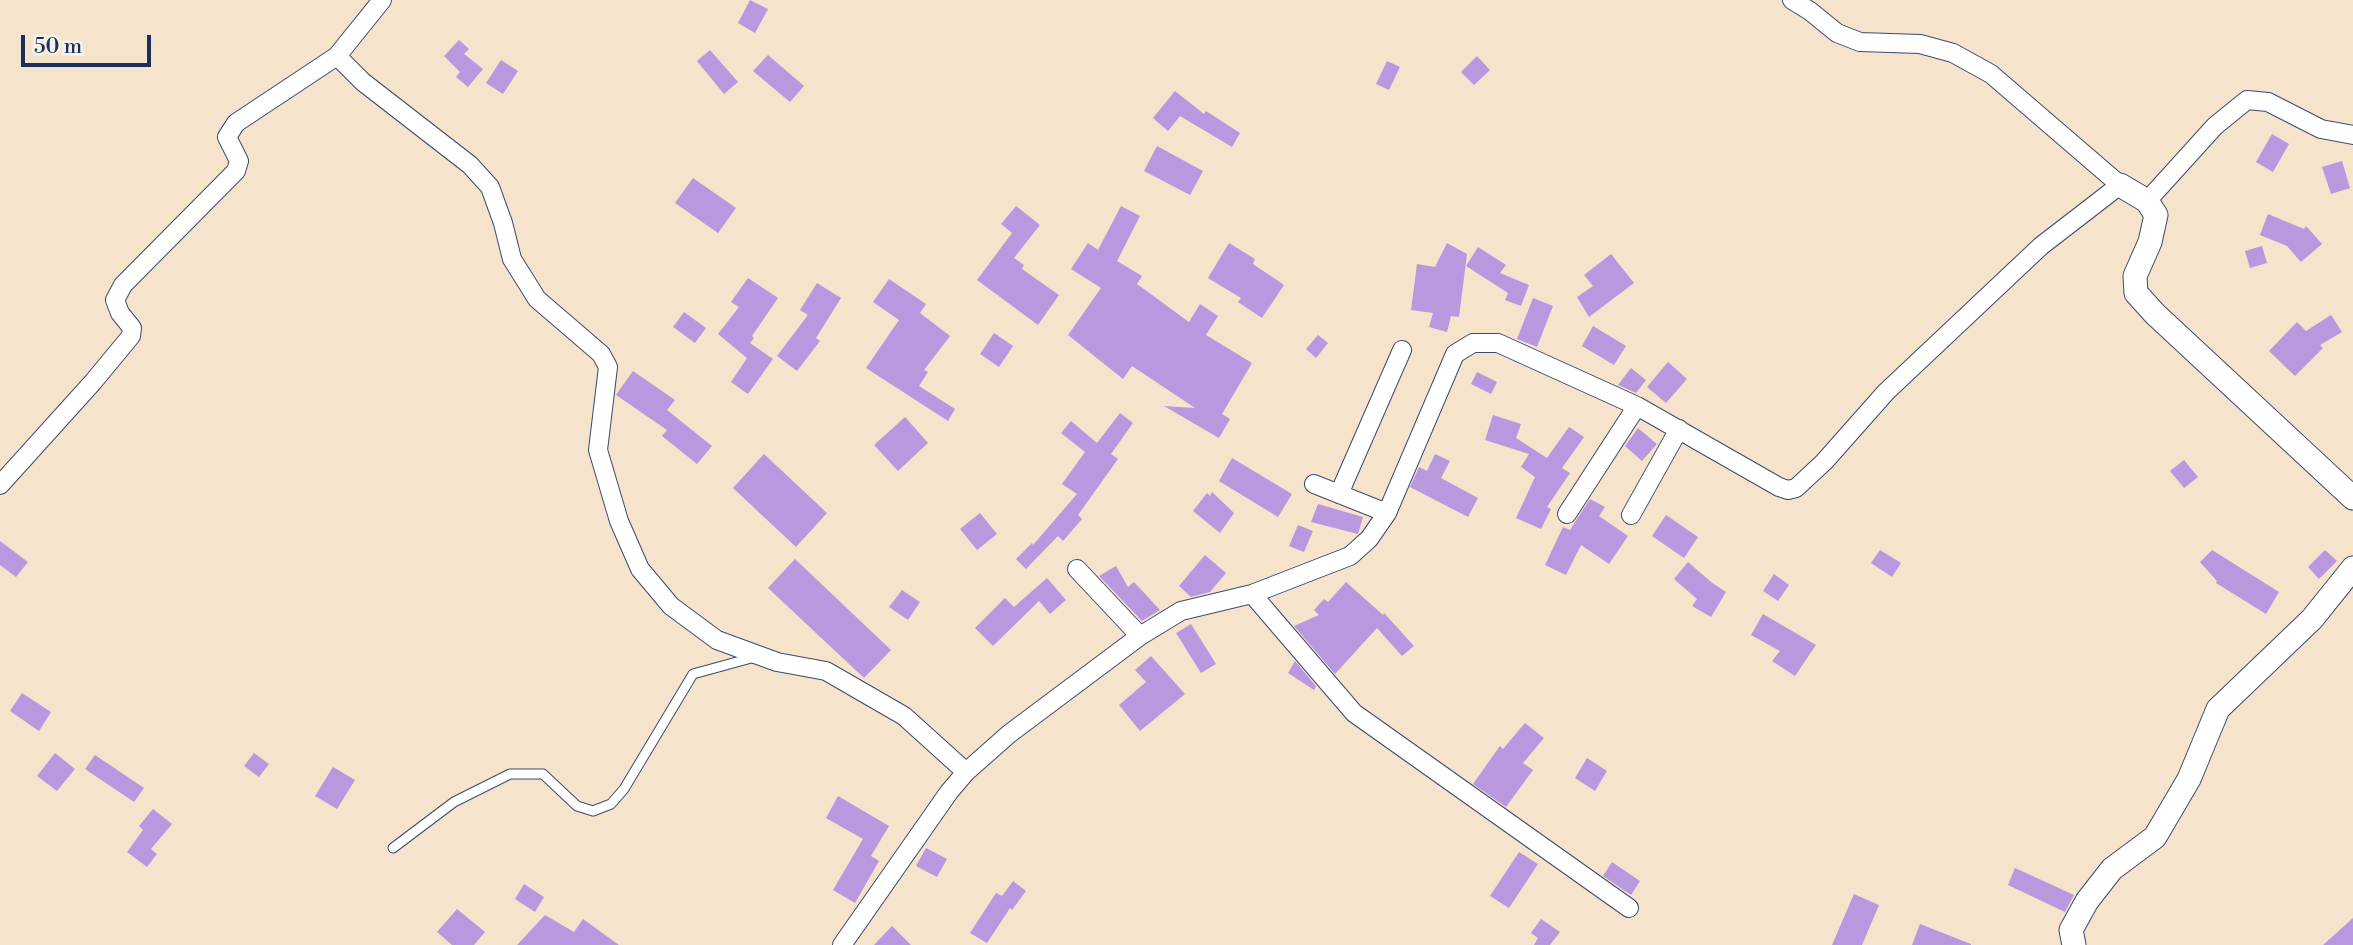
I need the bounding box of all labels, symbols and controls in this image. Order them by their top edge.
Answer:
scale bar [24,21,154,65]
text: 50 m [34,34,82,60]

